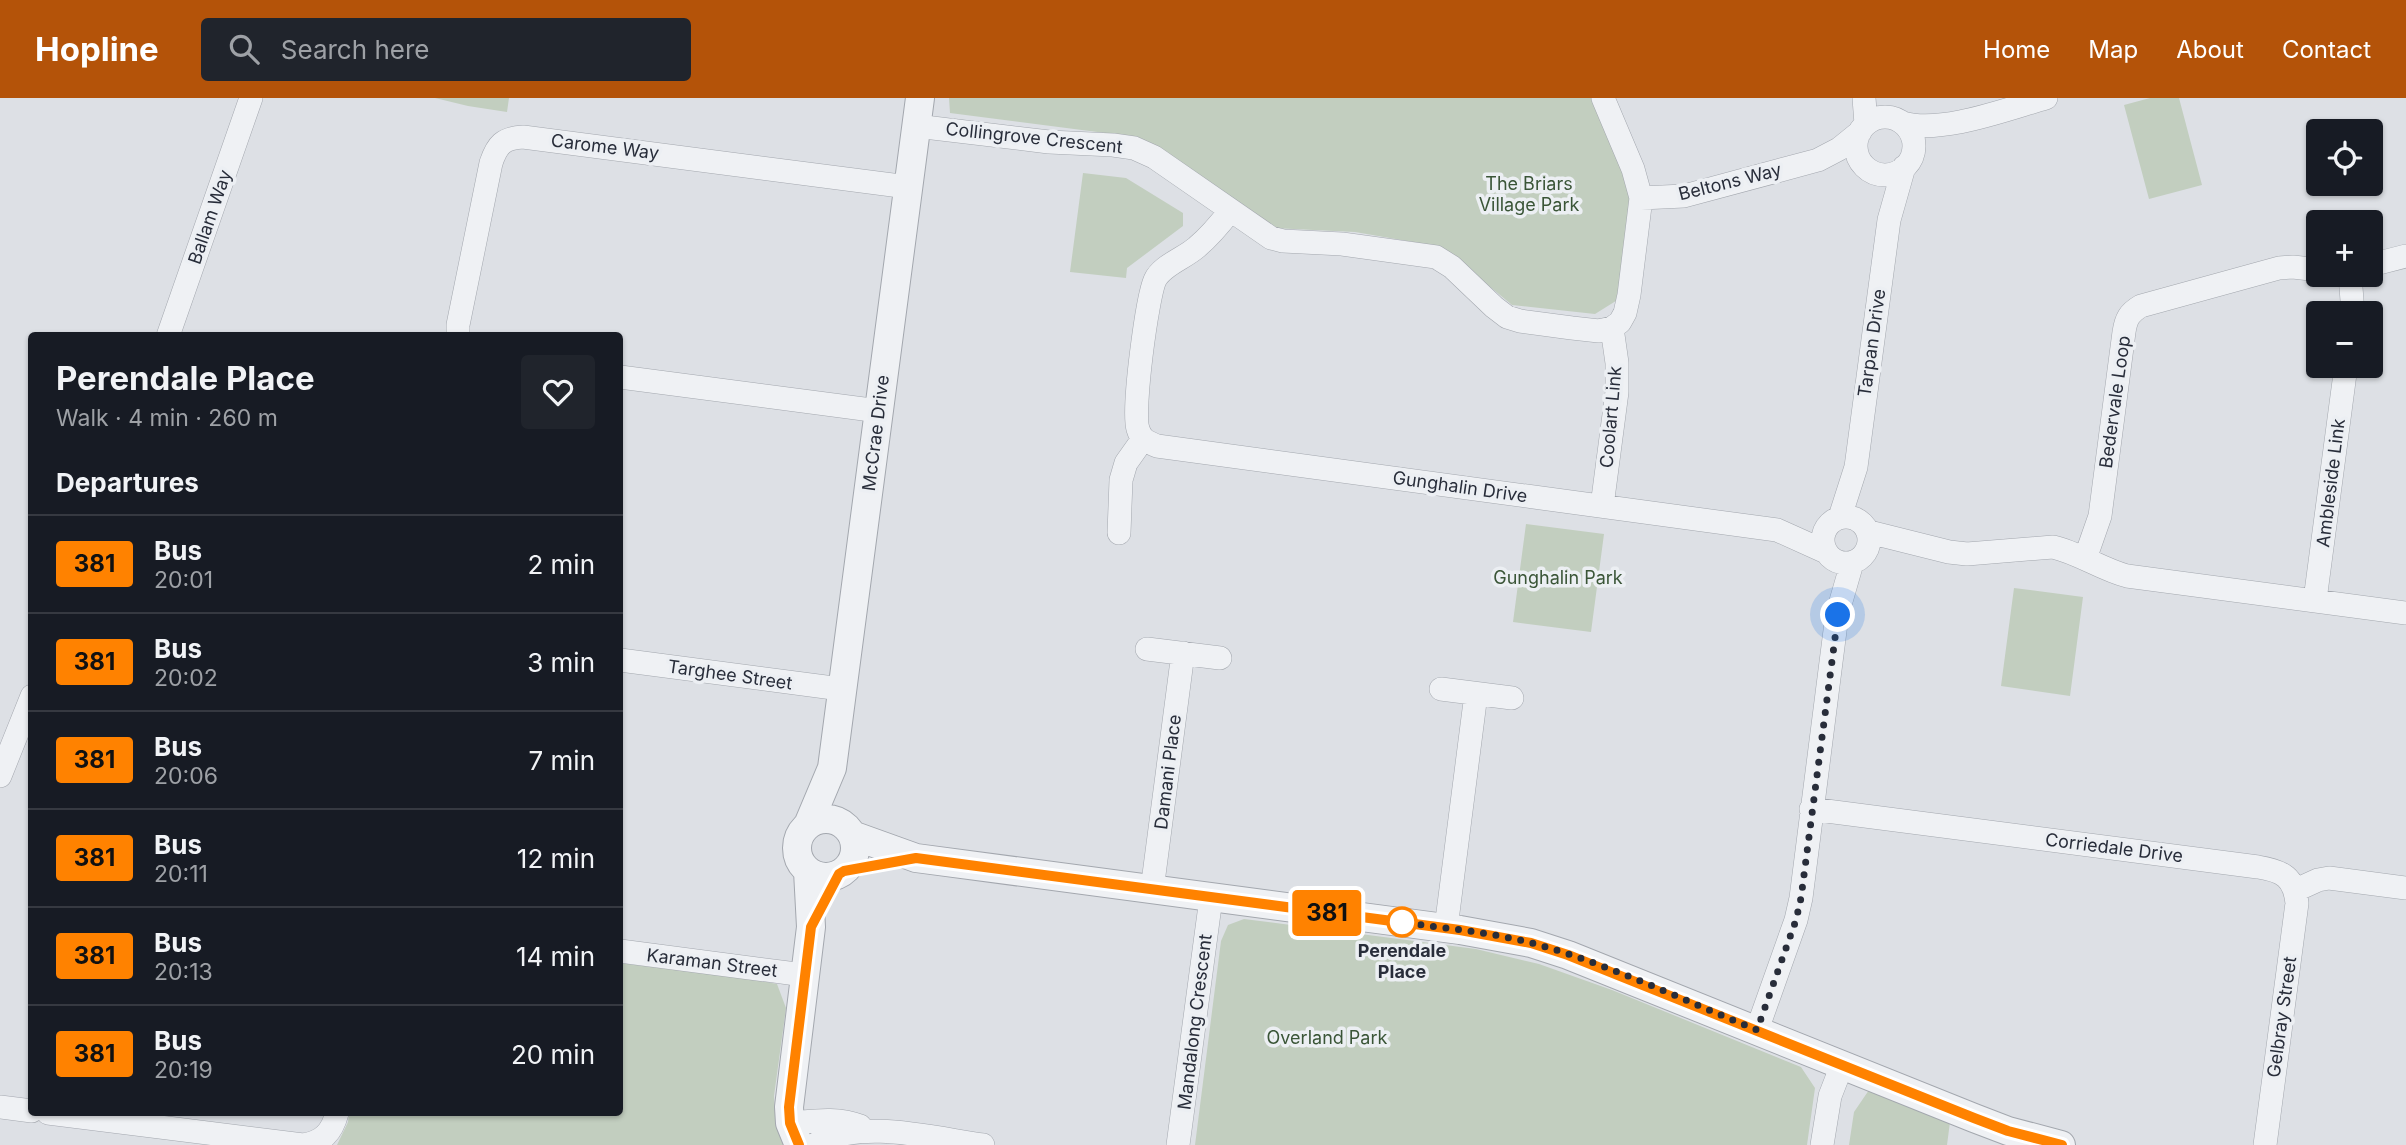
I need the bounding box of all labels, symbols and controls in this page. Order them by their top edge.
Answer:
search box [201,18,691,81]
text: Hopline [35,29,159,69]
icon: search [225,30,263,68]
text: Search here [281,34,429,65]
text: Home [1983,35,2050,64]
text: Map [2088,35,2138,64]
text: About [2176,35,2244,64]
text: Contact [2282,35,2371,64]
street label: Collingrove Crescent [945,118,1124,157]
map controls [2306,119,2383,378]
button: locate [2306,119,2383,196]
street label: Carome Way [550,129,660,164]
street label: Beltons Way [1676,159,1784,204]
street label: Ballam Way [184,167,235,267]
park label: The Briars Village Park [1479,173,1579,215]
button: + [2306,210,2383,287]
street label: Tarpan Drive [1854,287,1889,398]
button: − [2306,301,2383,378]
street label: Bedervale Loop [2095,334,2134,470]
button: heart [521,355,595,429]
text: Perendale Place [56,358,315,398]
street label: Coolart Link [1596,365,1625,469]
street label: McCrae Drive [858,374,893,492]
text: Walk · 4 min · 260 m [56,404,278,432]
street label: Ambleside Link [2312,417,2349,549]
text: Departures [56,467,199,498]
street label: Gunghalin Drive [1391,467,1529,506]
text: Bus [154,535,202,566]
text: 381 [74,549,115,578]
text: 2 min [527,549,595,580]
text: 20:01 [154,566,213,594]
park label: Gunghalin Park [1493,567,1623,588]
your location [1820,597,1855,632]
text: Bus [154,633,202,664]
text: 381 [74,647,115,676]
text: 3 min [527,647,595,678]
street label: Targhee Street [667,655,794,694]
text: 20:02 [154,664,218,692]
street label: Damani Place [1150,713,1185,831]
text: Bus [154,731,202,762]
text: 381 [74,745,115,774]
text: 7 min [529,745,595,776]
text: 20:06 [154,762,218,790]
text: Bus [154,829,202,860]
street label: Corriedale Drive [2044,829,2184,866]
text: 381 [74,843,115,872]
text: 12 min [517,843,595,874]
text: 20:11 [154,860,208,888]
line badge: 381 [1287,890,1367,936]
text: 381 [1306,898,1348,927]
marker: Perendale Place [1387,907,1417,937]
text: Bus [154,927,202,958]
street label: Mandalong Crescent [1173,933,1216,1111]
place label: Perendale Place [1358,940,1447,982]
text: 381 [74,941,115,970]
text: 14 min [516,941,595,972]
street label: Karaman Street [646,944,779,981]
street label: Gelbray Street [2263,955,2300,1079]
text: 20:13 [154,958,213,986]
text: Bus [154,1025,202,1056]
park label: Overland Park [1267,1027,1388,1048]
text: 381 [74,1039,115,1068]
text: 20 min [511,1039,595,1070]
text: 20:19 [154,1056,213,1084]

